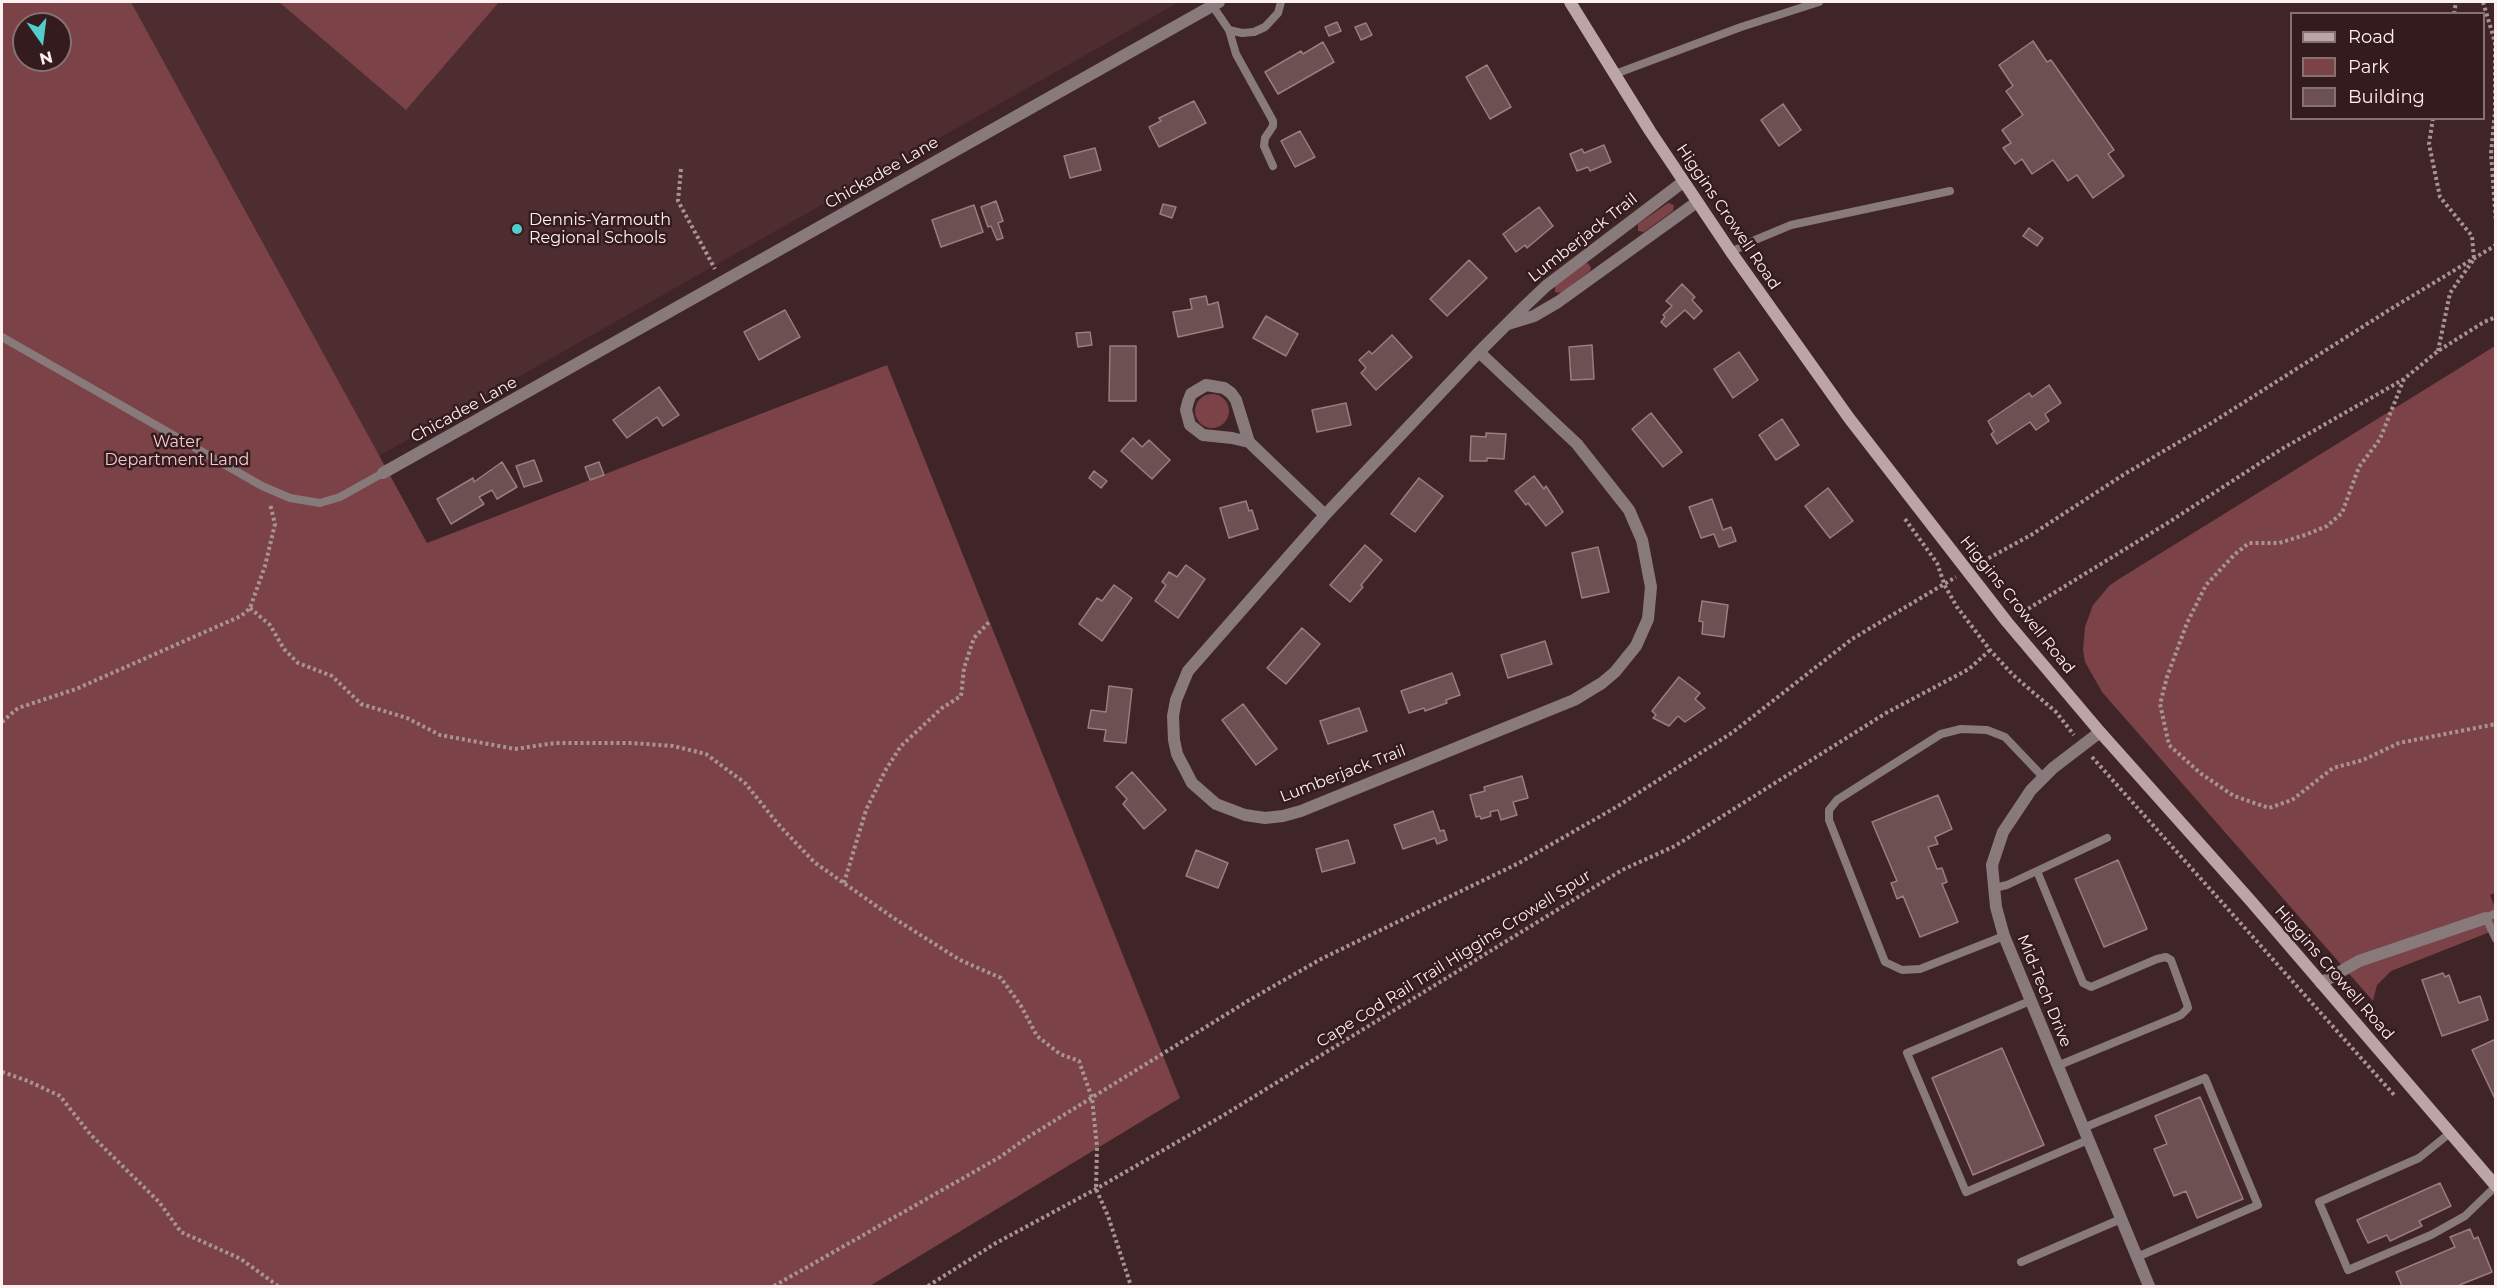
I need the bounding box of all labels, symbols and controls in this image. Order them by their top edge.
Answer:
north arrow [12,12,72,72]
legend [2290,12,2485,120]
text: Road [2348,26,2395,48]
text: N [37,47,55,69]
text: Park [2348,56,2389,78]
text: Building [2348,86,2425,108]
street label: Chickadee Lane [822,133,942,213]
street label: Higgins Crowell Road [1672,140,1784,294]
street label: Lumberjack Trail [1525,189,1641,287]
place label: Dennis-Yarmouth Regional Schools [529,210,671,248]
marker: Dennis-Yarmouth Regional Schools [510,222,524,236]
street label: Chicadee Lane [407,373,521,447]
park label: Water Department Land [105,432,249,470]
street label: Higgins Crowell Road [1955,532,2079,678]
street label: Lumberjack Trail [1277,741,1409,807]
street label: Cape Cod Rail Trail Higgins Crowell Spur [1313,866,1595,1052]
street label: Higgins Crowell Road [2270,902,2398,1044]
street label: Mid-Tech Drive [2013,932,2075,1050]

